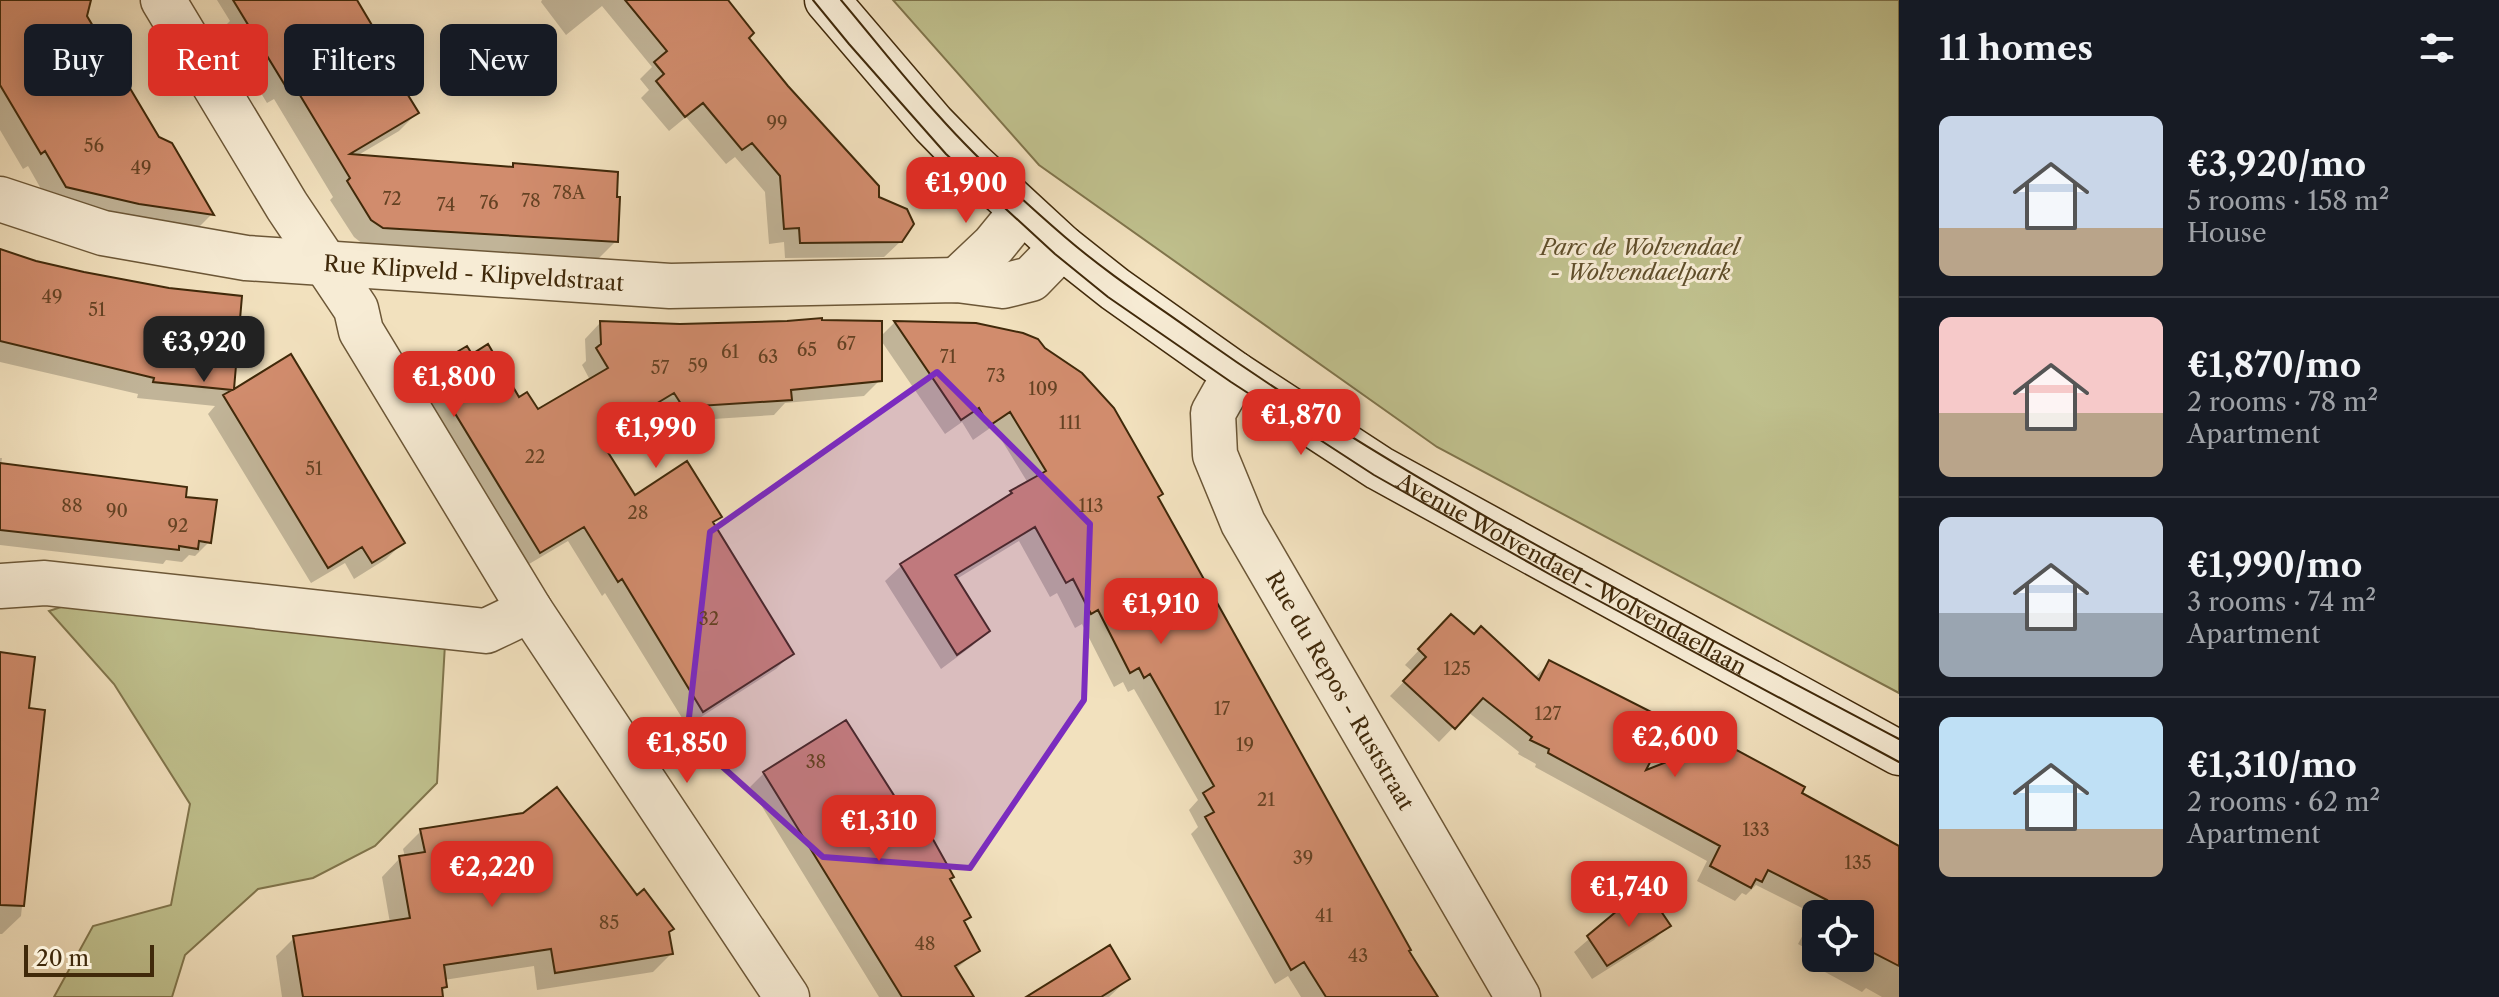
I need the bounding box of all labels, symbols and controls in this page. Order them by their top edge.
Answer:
chip: Buy [24,24,132,96]
chip: Rent [148,24,268,96]
chip: Filters [284,24,424,96]
chip: New [440,24,557,96]
icon: filters [2415,26,2459,70]
text: 11 homes [1939,27,2093,69]
house number: 99 [766,112,788,134]
house number: 56 [84,135,104,157]
text: €3,920/mo [2187,143,2366,185]
icon: home [2003,148,2099,244]
house number: 49 [131,157,151,179]
pin: €1,900 [901,157,1031,225]
text: €1,900 [924,167,1008,199]
house number: 78A [553,182,586,204]
text: 5 rooms · 158 m² [2187,185,2389,217]
house number: 72 [382,188,402,210]
house number: 78 [521,190,541,212]
house number: 76 [479,192,499,214]
house number: 74 [437,194,455,216]
text: House [2187,217,2267,249]
park label: Parc de Wolvendael - Wolvendaelpark [1538,234,1743,286]
street label: Rue Klipveld - Klipveldstraat [323,250,625,297]
house number: 49 [42,286,62,308]
house number: 51 [88,299,106,321]
pin: €3,920 [139,316,269,384]
text: €3,920 [161,326,247,358]
house number: 67 [836,333,856,355]
house number: 65 [797,339,817,361]
house number: 61 [721,341,739,363]
text: €1,870/mo [2187,344,2361,386]
house number: 63 [758,346,778,368]
house number: 71 [940,346,957,368]
icon: home [2003,349,2099,445]
pin: €1,800 [389,351,519,419]
house number: 59 [688,355,708,377]
house number: 57 [651,357,669,379]
text: €1,800 [412,361,496,393]
house number: 73 [987,365,1005,387]
house number: 109 [1028,378,1058,400]
text: 2 rooms · 78 m² [2187,386,2378,418]
pin: €1,870 [1236,389,1366,457]
text: €1,870 [1260,399,1342,431]
pin: €1,990 [591,402,721,470]
text: €1,990 [615,412,697,444]
house number: 111 [1059,412,1082,434]
text: Apartment [2187,418,2320,450]
house number: 22 [525,446,545,468]
house number: 51 [305,458,323,480]
street label: Avenue Wolvendael - Wolvendaellaan [1391,467,1751,681]
house number: 88 [61,495,83,517]
house number: 113 [1078,495,1104,517]
house number: 90 [106,500,128,522]
house number: 28 [627,502,649,524]
house number: 92 [168,515,188,537]
text: €1,990/mo [2187,544,2362,586]
icon: home [2003,549,2099,645]
street label: Rue du Repos - Ruststraat [1260,566,1420,815]
pin: €1,910 [1096,578,1226,646]
text: 3 rooms · 74 m² [2187,586,2376,618]
text: €1,910 [1122,588,1200,620]
house number: 32 [699,608,719,630]
text: Apartment [2187,618,2320,650]
house number: 125 [1443,658,1471,680]
house number: 17 [1214,698,1230,720]
house number: 127 [1535,703,1562,725]
pin: €2,600 [1610,711,1740,779]
pin: €1,850 [622,717,752,785]
text: €2,600 [1631,721,1719,753]
text: €1,850 [646,727,728,759]
house number: 19 [1236,734,1254,756]
text: €1,310/mo [2187,744,2357,786]
icon: home [2003,749,2099,845]
house number: 38 [806,751,826,773]
text: 2 rooms · 62 m² [2187,786,2380,818]
house number: 21 [1257,789,1275,811]
pin: €1,310 [814,795,944,863]
text: €1,310 [840,805,918,837]
text: Apartment [2187,818,2320,850]
house number: 133 [1742,819,1770,841]
pin: €2,220 [427,841,557,909]
house number: 39 [1293,847,1313,869]
text: €2,220 [449,851,535,883]
house number: 135 [1844,852,1872,874]
pin: €1,740 [1564,861,1694,929]
text: €1,740 [1589,871,1669,903]
map controls [1802,900,1874,972]
button: locate [1802,900,1874,972]
house number: 41 [1315,905,1333,927]
house number: 85 [599,912,619,934]
house number: 48 [914,933,936,955]
scale bar [24,941,154,977]
text: 20 m [36,945,89,972]
house number: 43 [1348,945,1368,967]

